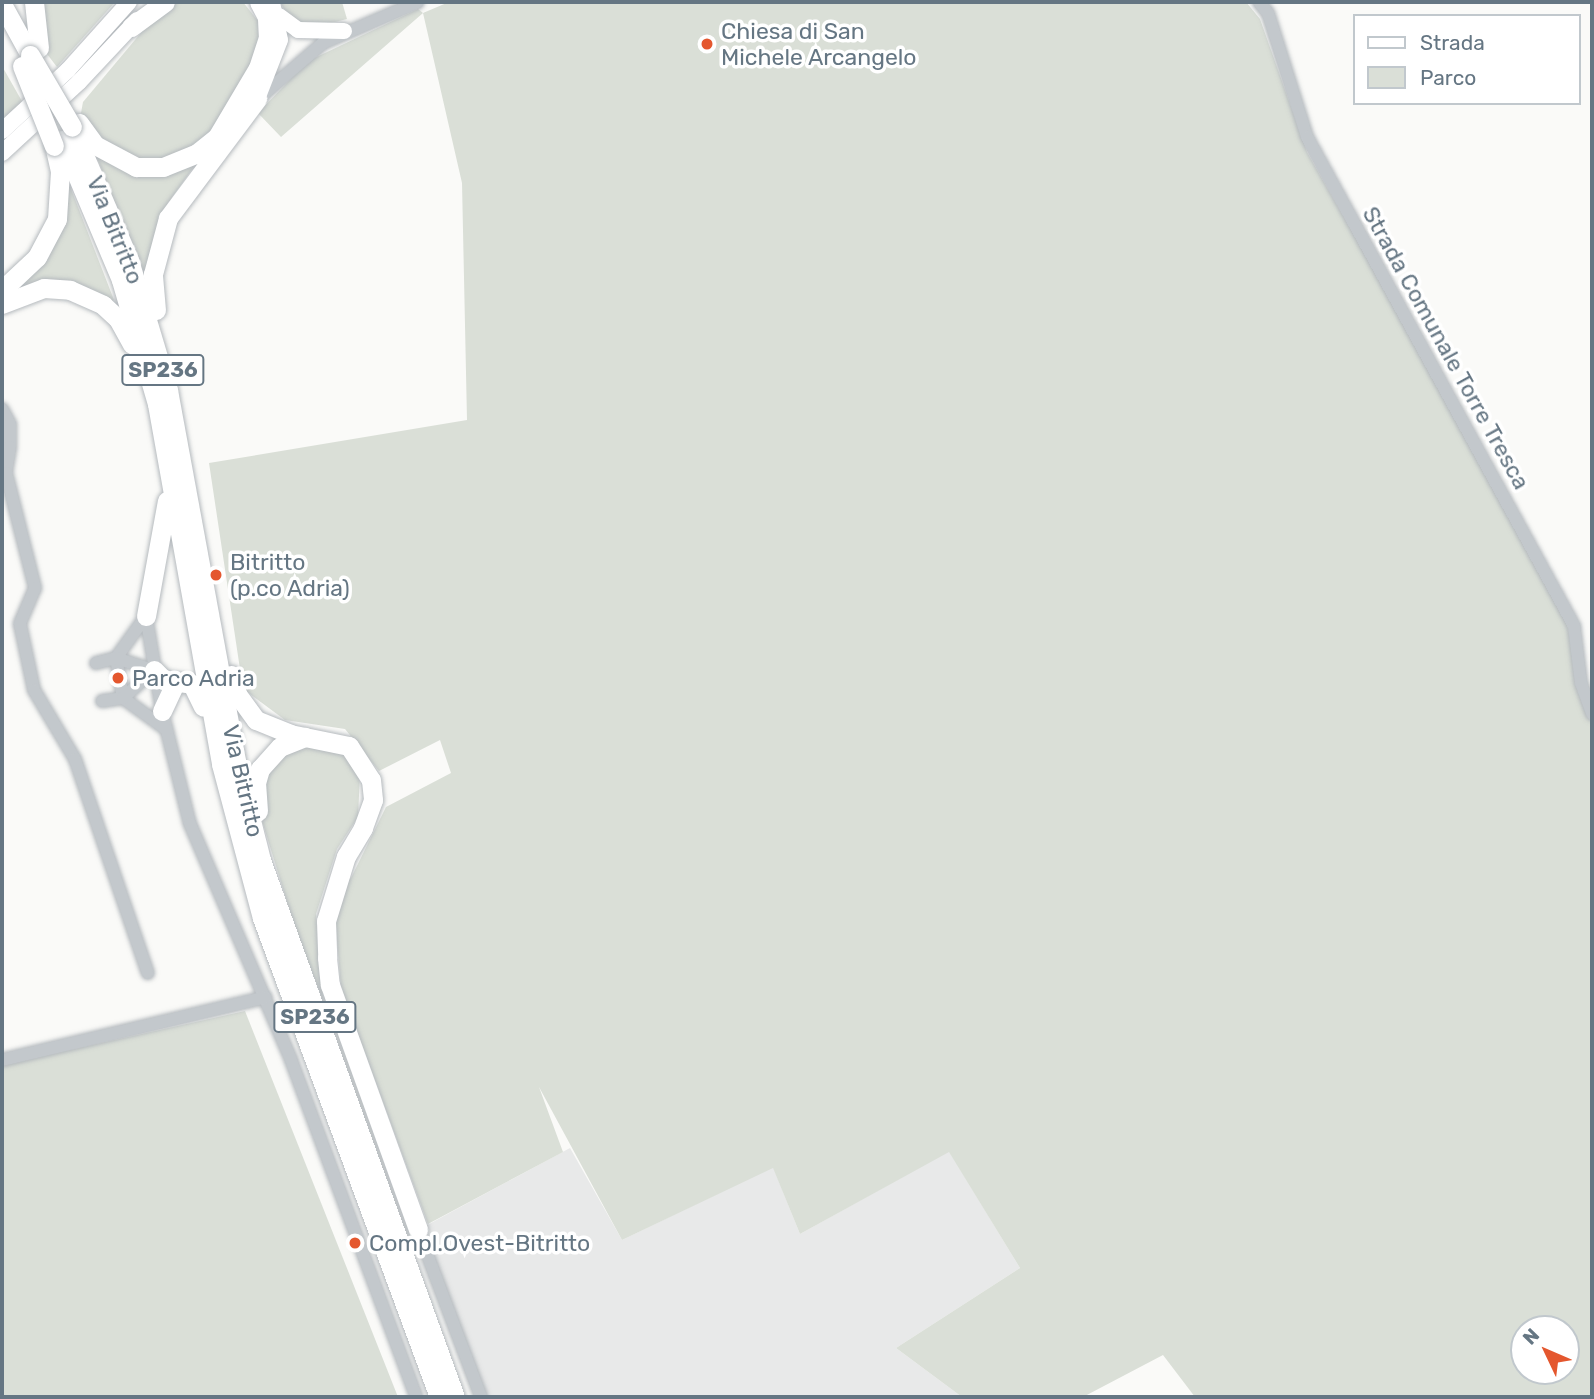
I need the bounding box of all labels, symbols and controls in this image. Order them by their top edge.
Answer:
legend [1352,14,1580,105]
place label: Chiesa di San Michele Arcangelo [721,17,917,71]
text: Strada [1420,30,1485,55]
marker: Chiesa di San Michele Arcangelo [699,36,715,52]
text: Parco [1420,65,1476,90]
street label: Via Bitritto [81,172,149,288]
street label: Strada Comunale Torre Tresca [1356,201,1536,495]
road number: SP236 [121,352,205,388]
place label: Bitritto (p.co Adria) [230,548,351,602]
marker: Bitritto (p.co Adria) [208,567,224,583]
place label: Parco Adria [132,664,255,692]
marker: Parco Adria [110,670,126,686]
street label: Via Bitritto [217,722,269,840]
road number: SP236 [273,1000,357,1034]
place label: Compl.Ovest-Bitritto [369,1229,590,1257]
marker: Compl.Ovest-Bitritto [347,1235,363,1251]
north arrow [1510,1315,1580,1385]
text: N [1518,1324,1544,1349]

